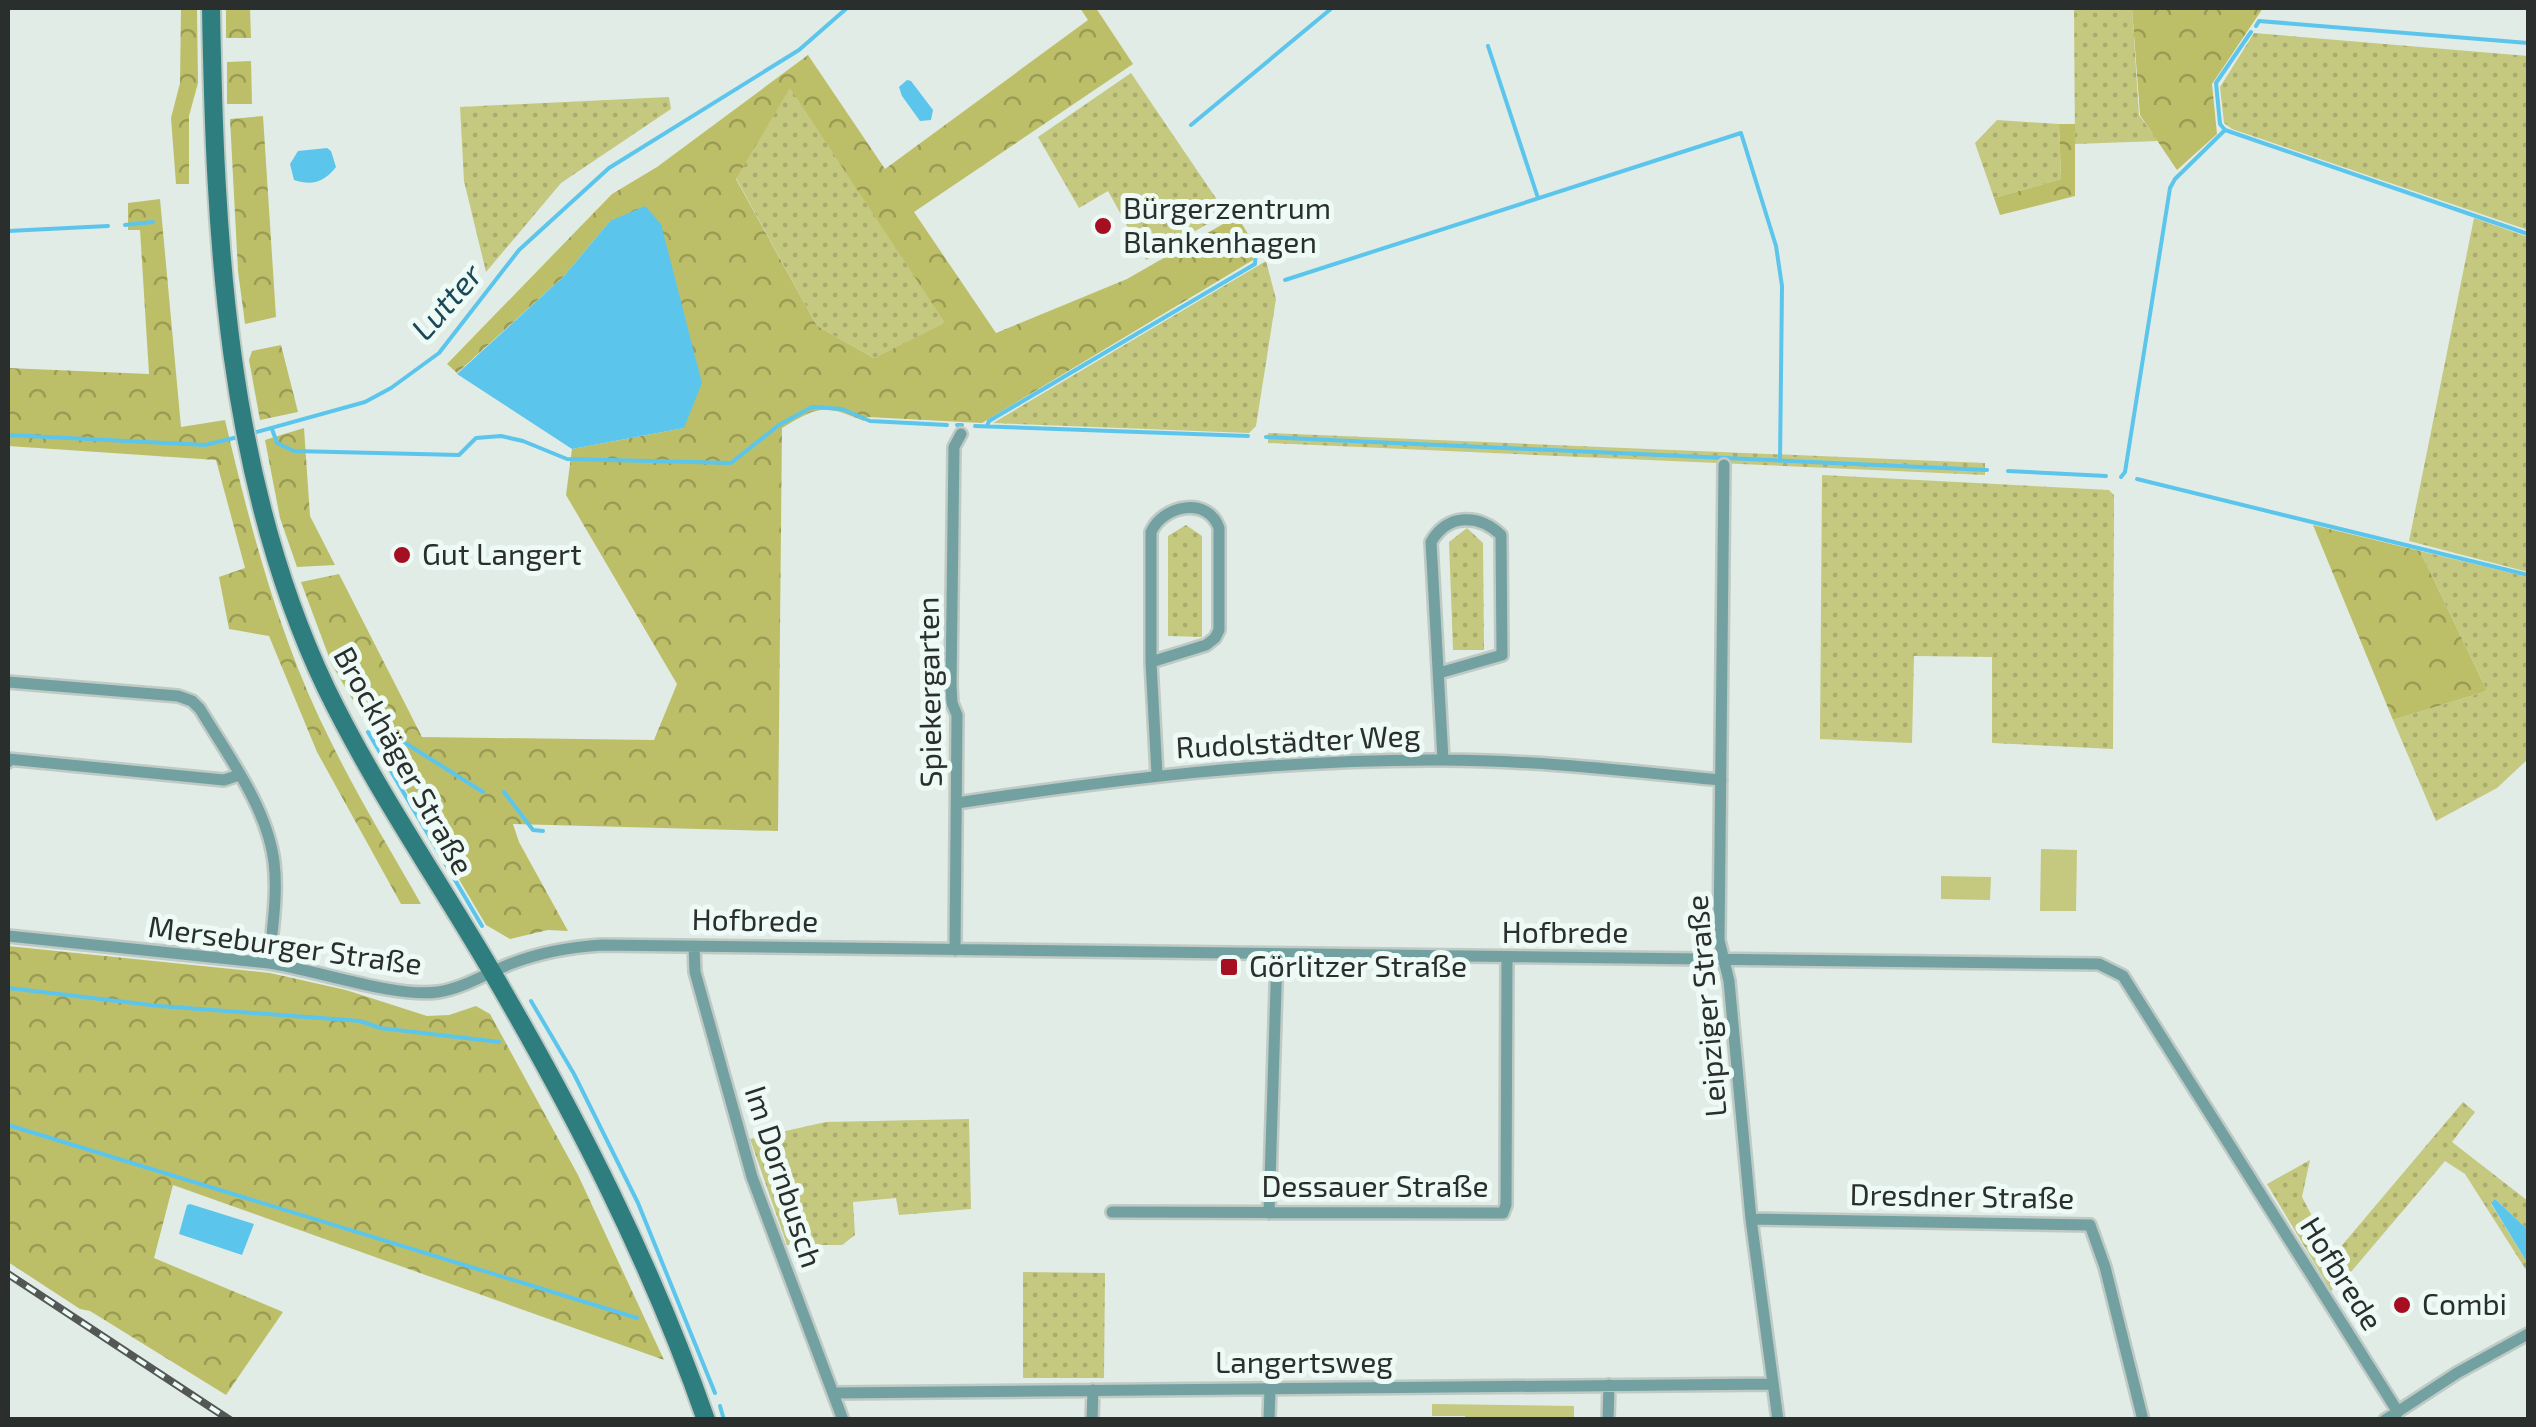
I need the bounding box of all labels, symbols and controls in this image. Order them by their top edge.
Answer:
place label: Bürgerzentrum Blankenhagen [1123,189,1331,259]
marker: Bürgerzentrum Blankenhagen [1092,215,1114,237]
water label: Lutter [402,254,490,347]
place label: Gut Langert [422,535,582,571]
marker: Gut Langert [391,544,413,566]
street label: Spiekergarten [908,596,948,788]
street label: Brockhäger Straße [327,640,482,880]
street label: Rudolstädter Weg [1175,716,1421,764]
street label: Leipziger Straße [1677,894,1733,1119]
street label: Hofbrede [691,900,819,938]
street label: Merseburger Straße [146,907,424,981]
street label: Hofbrede [1502,913,1628,949]
place label: Görlitzer Straße [1249,947,1467,983]
marker: Görlitzer Straße [1218,956,1240,978]
street label: Im Dornbusch [739,1081,831,1272]
street label: Dessauer Straße [1261,1167,1489,1203]
street label: Dresdner Straße [1849,1175,2075,1215]
street label: Hofbrede [2294,1210,2392,1336]
place label: Combi [2422,1285,2507,1321]
marker: Combi [2391,1294,2413,1316]
street label: Langertsweg [1215,1343,1393,1379]

